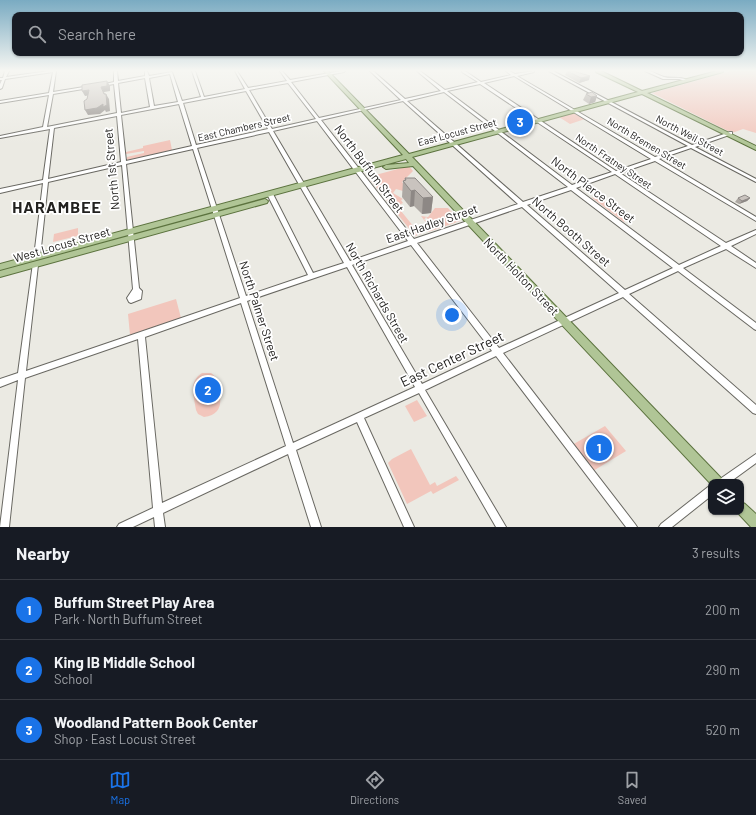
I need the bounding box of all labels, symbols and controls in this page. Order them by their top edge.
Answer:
search box [12,12,744,56]
icon: search [26,23,48,45]
text: Search here [58,25,136,43]
pin: 3 [507,107,533,137]
street label: East Chambers Street [196,110,292,144]
street label: North Weil Street [654,112,726,158]
street label: North Bremen Street [605,115,689,172]
street label: East Locust Street [416,116,498,148]
street label: North Buffum Street [332,122,407,215]
street label: North 1st Street [100,128,122,211]
street label: North Fratney Street [574,131,655,191]
street label: North Pierce Street [549,153,638,225]
street label: North Booth Street [530,194,614,269]
district label: HARAMBEE [12,197,102,216]
street label: East Hadley Street [384,201,479,245]
street label: West Locust Street [12,224,112,265]
street label: North Holton Street [481,235,562,318]
street label: North Richards Street [343,240,412,345]
street label: North Palmer Street [237,259,283,362]
your location [442,305,462,325]
street label: East Center Street [397,327,506,390]
pin: 2 [195,375,221,405]
pin: 1 [586,433,612,463]
map controls [708,479,744,515]
button: layers [708,479,744,515]
text: Nearby [16,543,70,563]
text: 3 results [692,545,740,561]
text: Buffum Street Play Area [54,593,214,611]
text: 1 [27,602,31,618]
text: 200 m [705,602,740,618]
text: Park · North Buffum Street [54,611,203,627]
text: King IB Middle School [54,653,195,671]
text: 2 [25,662,33,678]
text: 290 m [706,662,740,678]
text: School [54,671,92,687]
text: Woodland Pattern Book Center [54,713,258,731]
text: 3 [25,722,33,738]
text: 520 m [706,722,740,738]
text: Shop · East Locust Street [54,731,196,747]
tab: Map [109,769,131,806]
tab: Directions [350,769,399,806]
tab: Saved [618,769,647,806]

